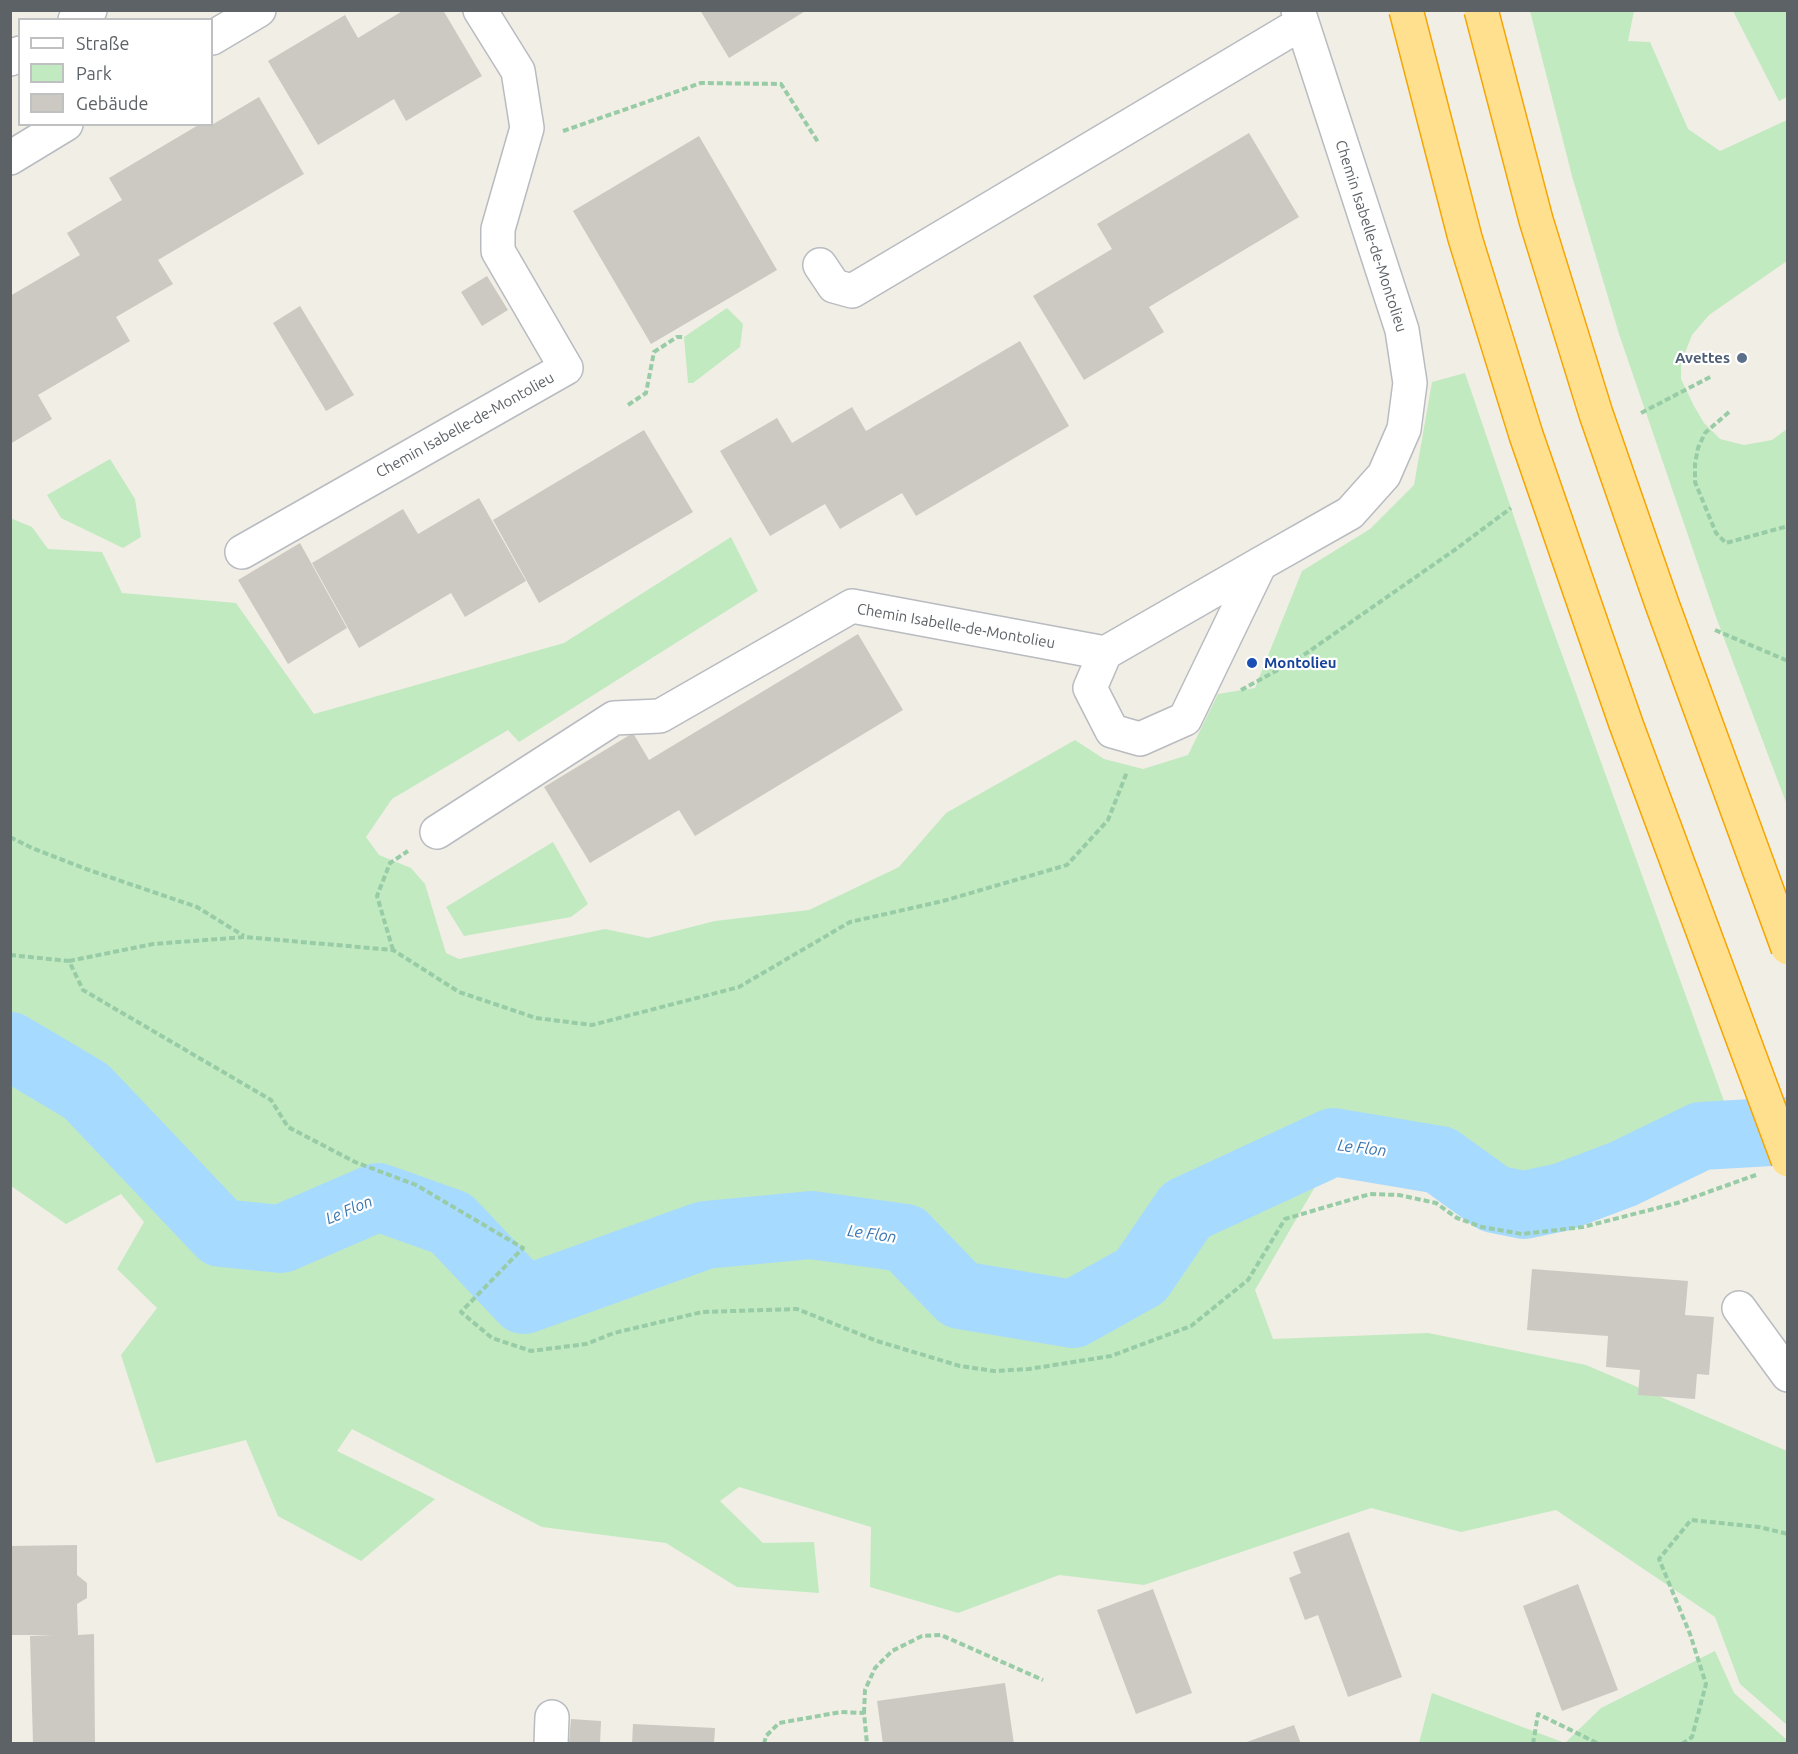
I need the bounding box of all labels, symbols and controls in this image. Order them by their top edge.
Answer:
legend [18,18,213,126]
text: Straße [76,33,129,53]
text: Park [76,63,112,83]
text: Gebäude [76,93,148,113]
street label: Chemin Isabelle-de-Montolieu [1331,138,1411,334]
place label: Avettes [1675,349,1730,367]
marker: Avettes [1735,351,1749,365]
street label: Chemin Isabelle-de-Montolieu [373,368,557,482]
street label: Chemin Isabelle-de-Montolieu [855,600,1057,652]
place label: Montolieu [1264,654,1337,672]
marker: Montolieu [1245,656,1259,670]
water label: Le Flon [1336,1135,1388,1161]
water label: Le Flon [323,1192,375,1228]
water label: Le Flon [846,1221,898,1247]

